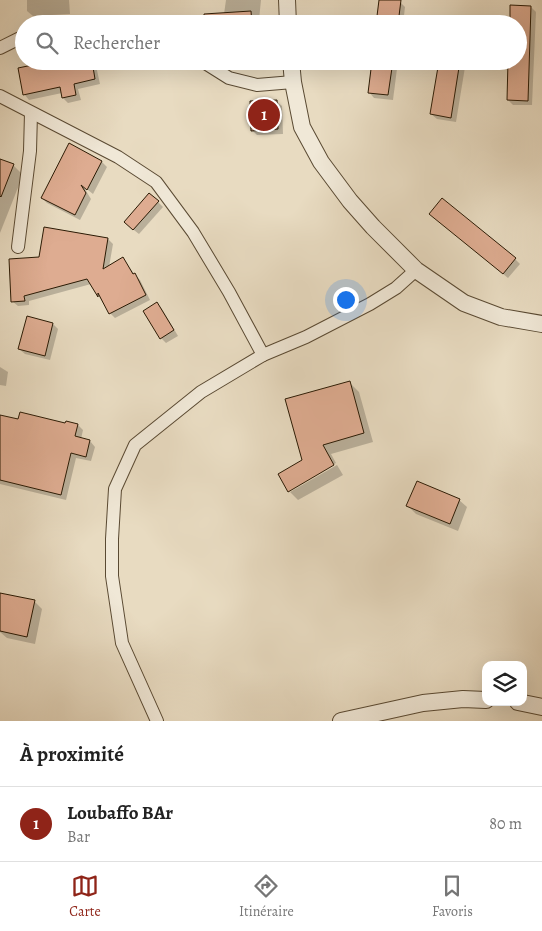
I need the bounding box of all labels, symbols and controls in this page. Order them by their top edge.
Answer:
search box [15,15,527,70]
icon: search [33,29,61,57]
text: Rechercher [73,30,160,56]
pin: 1 [248,96,280,134]
your location [333,287,359,313]
map controls [482,661,527,706]
button: layers [482,661,527,706]
text: À proximité [20,740,124,768]
text: Loubaffo BAr [67,800,173,826]
text: 1 [33,813,39,835]
text: 80 m [489,813,522,835]
text: Bar [67,826,90,848]
tab: Carte [69,872,101,921]
tab: Itinéraire [239,872,294,921]
tab: Favoris [432,872,473,921]

